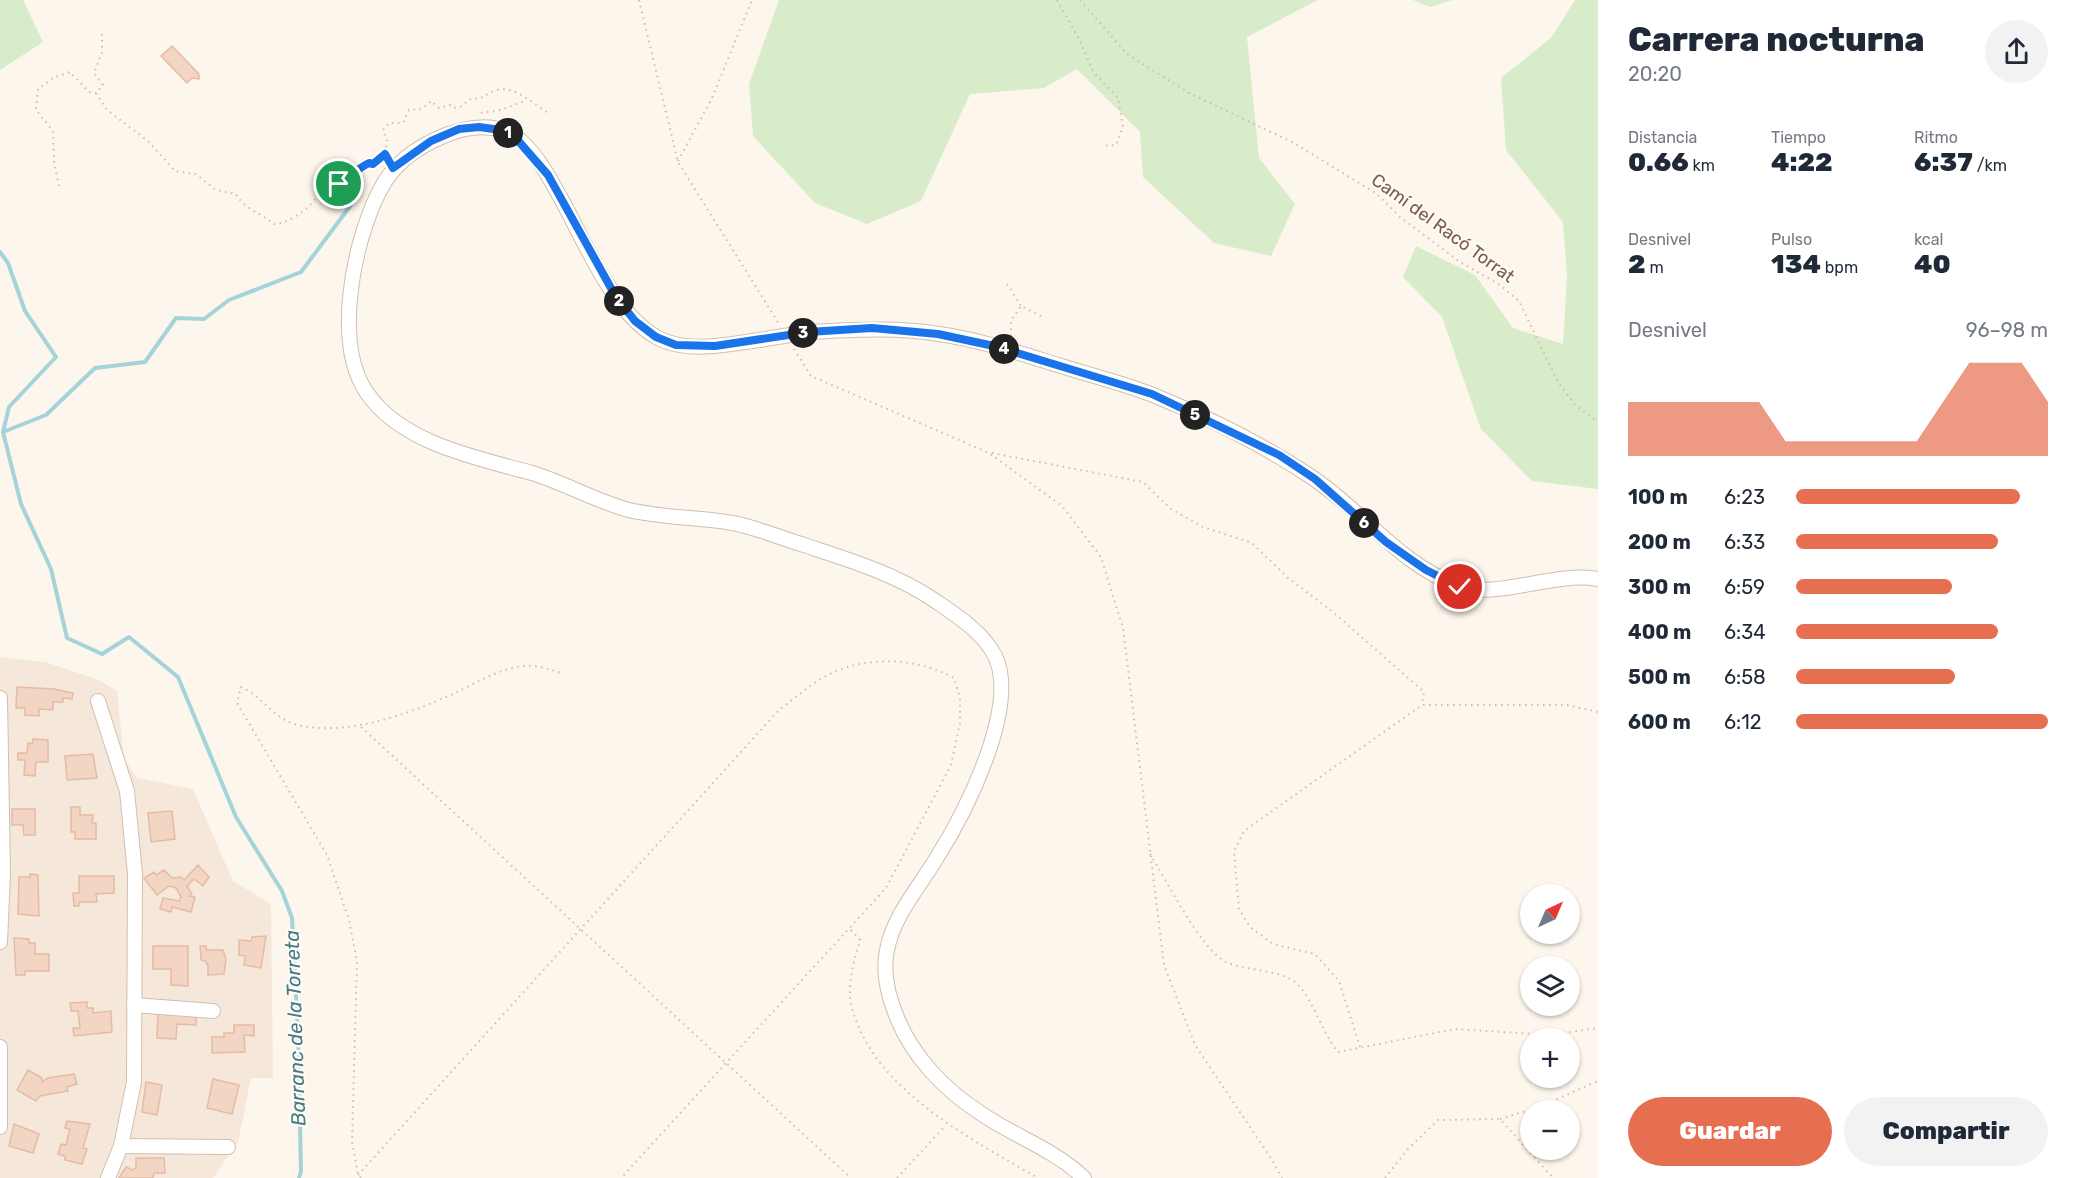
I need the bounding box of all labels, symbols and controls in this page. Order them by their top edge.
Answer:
text: Carrera nocturna [1628,20,1924,59]
button: share [1985,20,2048,83]
text: 20:20 [1628,62,1682,86]
pin: 1 [493,118,523,148]
text: 1 [504,123,512,142]
text: Distancia [1628,128,1697,147]
text: Tiempo [1771,128,1826,147]
text: Ritmo [1914,128,1958,147]
text: 0.66 [1628,147,1689,178]
text: 4:22 [1771,147,1833,178]
text: 6:37 [1914,147,1973,178]
text: km [1689,156,1715,175]
text: /km [1973,156,2007,175]
pin [313,158,364,209]
icon: arrive [322,167,355,200]
street label: Camí del Racó Torrat [1367,169,1519,287]
text: Desnivel [1628,230,1691,249]
text: Pulso [1771,230,1812,249]
text: kcal [1914,230,1943,249]
text: 2 [1628,249,1646,280]
text: 134 [1771,249,1821,280]
text: 40 [1914,249,1951,280]
text: m [1646,258,1664,277]
text: bpm [1821,258,1858,277]
pin: 2 [604,286,634,316]
text: 2 [614,291,624,310]
pin: 3 [788,318,818,348]
text: Desnivel [1628,318,1707,342]
text: 96–98 m [1966,318,2048,342]
text: 3 [798,323,808,342]
pin: 4 [989,334,1019,364]
text: 4 [999,339,1009,358]
pin: 5 [1180,400,1210,430]
text: 5 [1190,405,1200,424]
text: 100 m [1628,485,1688,509]
text: 6:23 [1724,485,1765,509]
pin: 6 [1349,508,1379,538]
text: 6 [1359,513,1369,532]
text: 200 m [1628,530,1691,554]
text: 6:33 [1724,530,1765,554]
pin [1434,561,1485,612]
icon: check [1443,570,1476,603]
text: 300 m [1628,575,1691,599]
text: 6:59 [1724,575,1765,599]
text: 400 m [1628,620,1691,644]
text: 6:34 [1724,620,1766,644]
text: 500 m [1628,665,1691,689]
text: 6:58 [1724,665,1766,689]
text: 600 m [1628,710,1691,734]
text: 6:12 [1724,710,1761,734]
north arrow [1520,884,1580,944]
map controls [1520,884,1580,1160]
water label: Barranc de la Torreta [280,929,310,1126]
button: layers [1520,956,1580,1016]
button: + [1520,1028,1580,1088]
button: Guardar [1628,1097,1832,1166]
button: Compartir [1844,1097,2048,1166]
button: − [1520,1100,1580,1160]

